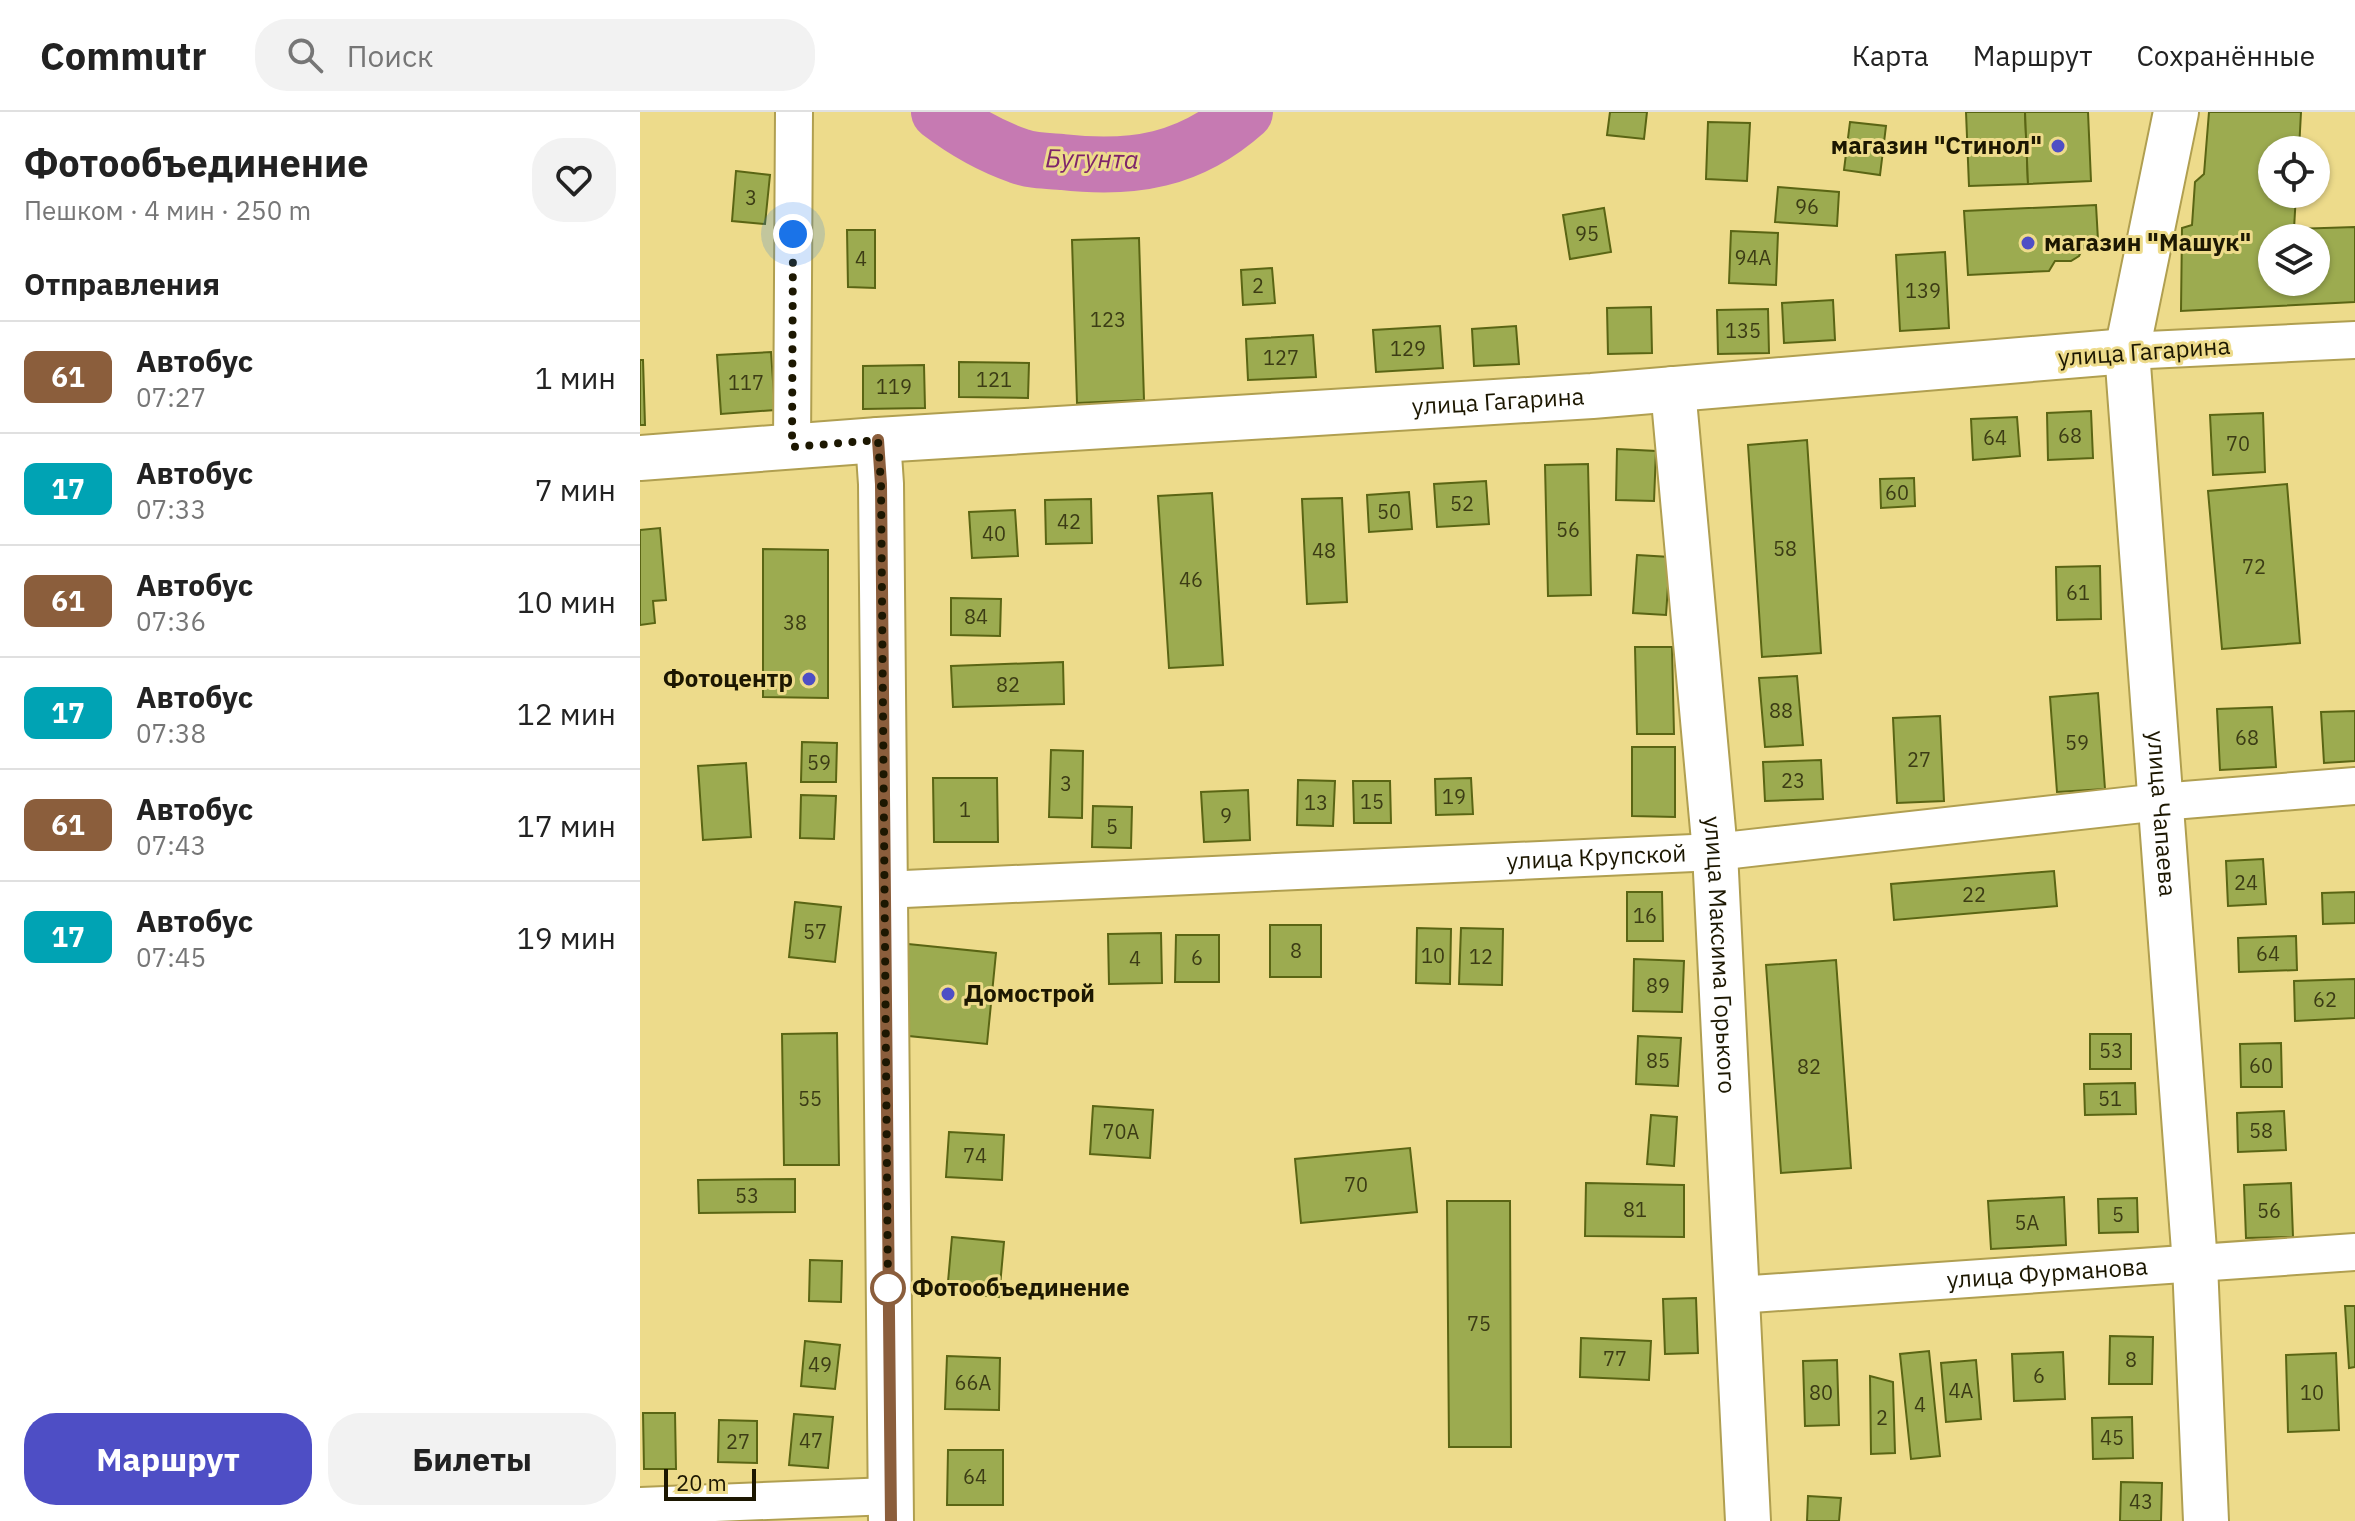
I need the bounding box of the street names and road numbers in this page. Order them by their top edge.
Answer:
street label: улица Гагарина [2057,329,2231,373]
street label: улица Гагарина [1411,379,1586,422]
street label: улица Чапаева [2140,730,2185,898]
street label: улица Максима Горького [1697,815,1744,1095]
street label: улица Крупской [1506,836,1687,877]
street label: улица Фурманова [1946,1249,2149,1295]

